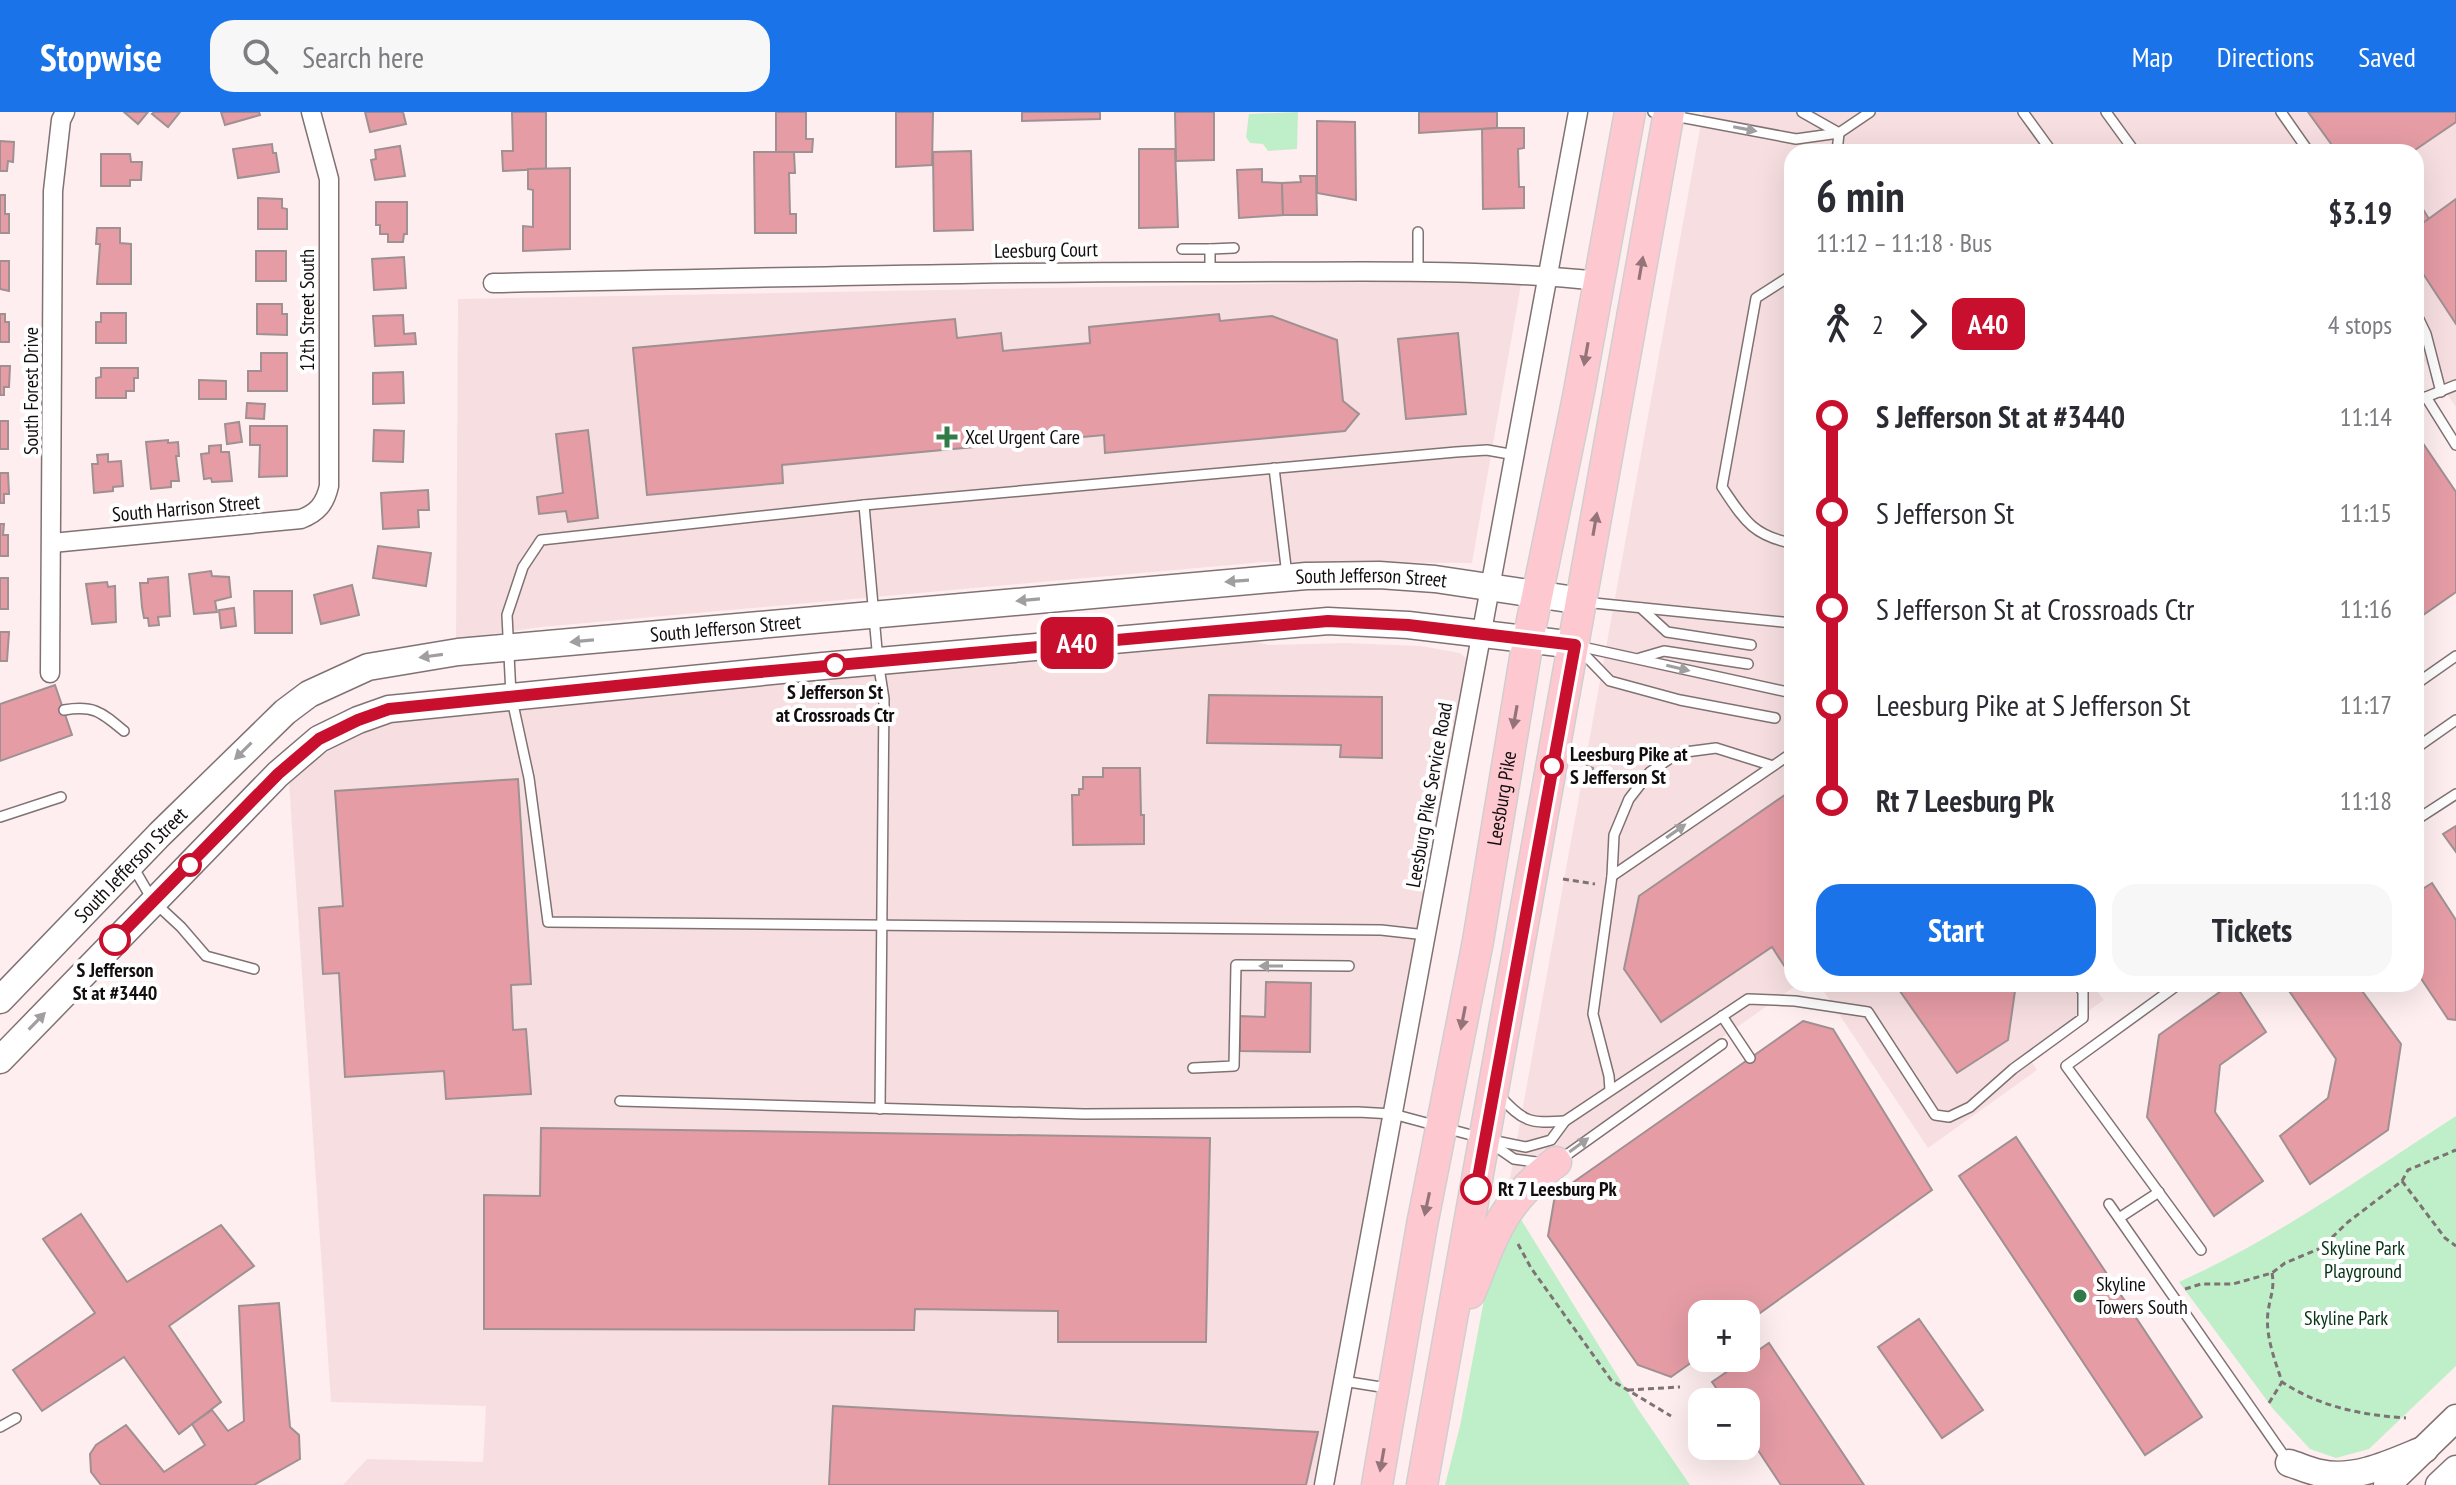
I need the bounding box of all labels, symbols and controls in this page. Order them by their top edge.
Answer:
search box [210,20,770,92]
text: Stopwise [40,32,162,81]
icon: search [238,34,282,78]
text: Search here [302,37,424,76]
text: Map [2132,38,2173,75]
text: Directions [2217,38,2314,75]
text: Saved [2358,38,2416,75]
one-way arrow [1733,124,1758,136]
text: 6 min [1816,167,1905,224]
text: $3.19 [2328,193,2392,232]
text: 11:12 – 11:18 · Bus [1816,226,1992,259]
street label: Leesburg Court [994,236,1099,264]
street label: 12th Street South [294,249,320,371]
one-way arrow [1635,256,1647,281]
icon: walk [1816,302,1860,346]
icon: forward [1896,302,1940,346]
text: A40 [1968,305,2009,342]
text: 2 [1872,308,1884,341]
text: 4 stops [2328,308,2392,341]
street label: South Forest Drive [18,327,44,455]
one-way arrow [1579,342,1591,367]
text: S Jefferson St at #3440 [1876,397,2125,436]
text: 11:14 [2340,400,2392,433]
place label: Xcel Urgent Care [965,424,1080,450]
marker: Xcel Urgent Care [936,426,958,448]
street label: South Harrison Street [111,489,261,527]
text: S Jefferson St [1876,493,2014,532]
text: 11:15 [2340,496,2392,529]
one-way arrow [1590,512,1602,537]
street label: South Jefferson Street [1294,562,1449,594]
one-way arrow [1224,575,1249,588]
text: S Jefferson St at Crossroads Ctr [1876,589,2194,628]
text: 11:16 [2340,592,2392,625]
one-way arrow [1015,594,1040,607]
street label: South Jefferson Street [649,608,803,648]
line badge: A40 [1031,617,1123,669]
text: A40 [1057,624,1097,661]
one-way arrow [569,635,594,648]
one-way arrow [418,650,443,663]
marker: S Jefferson St at Crossroads Ctr [824,654,846,676]
one-way arrow [1666,662,1691,675]
place label: S Jefferson St at Crossroads Ctr [776,679,894,728]
text: Leesburg Pike at S Jefferson St [1876,685,2190,724]
text: 11:17 [2340,688,2392,721]
street label: Leesburg Pike Service Road [1400,700,1458,890]
one-way arrow [1508,705,1520,730]
one-way arrow [234,741,253,760]
place label: Leesburg Pike at S Jefferson St [1570,741,1688,790]
street label: Leesburg Pike [1481,749,1522,848]
marker: Leesburg Pike at S Jefferson St [1541,755,1563,777]
text: Rt 7 Leesburg Pk [1876,781,2054,820]
text: 11:18 [2340,784,2392,817]
street label: South Jefferson Street [69,801,193,928]
one-way arrow [1665,824,1686,839]
unlabelled marker [179,854,201,876]
button: Start [1816,884,2096,976]
button: Tickets [2112,884,2392,976]
marker: S Jefferson St at #3440 [100,925,130,955]
place label: S Jefferson St at #3440 [73,957,157,1006]
one-way arrow [1258,960,1283,972]
one-way arrow [1457,1006,1469,1031]
one-way arrow [27,1012,45,1031]
one-way arrow [1568,1137,1590,1153]
marker: Rt 7 Leesburg Pk [1461,1174,1491,1204]
place label: Rt 7 Leesburg Pk [1498,1176,1618,1202]
one-way arrow [1420,1192,1433,1217]
park label: Skyline Park Playground [2321,1235,2405,1284]
place label: Skyline Towers South [2096,1271,2188,1320]
marker: Skyline Towers South [2071,1287,2089,1305]
map controls [1688,1300,1760,1460]
button: + [1688,1300,1760,1372]
park label: Skyline Park [2304,1305,2388,1331]
button: − [1688,1388,1760,1460]
one-way arrow [1375,1448,1387,1473]

